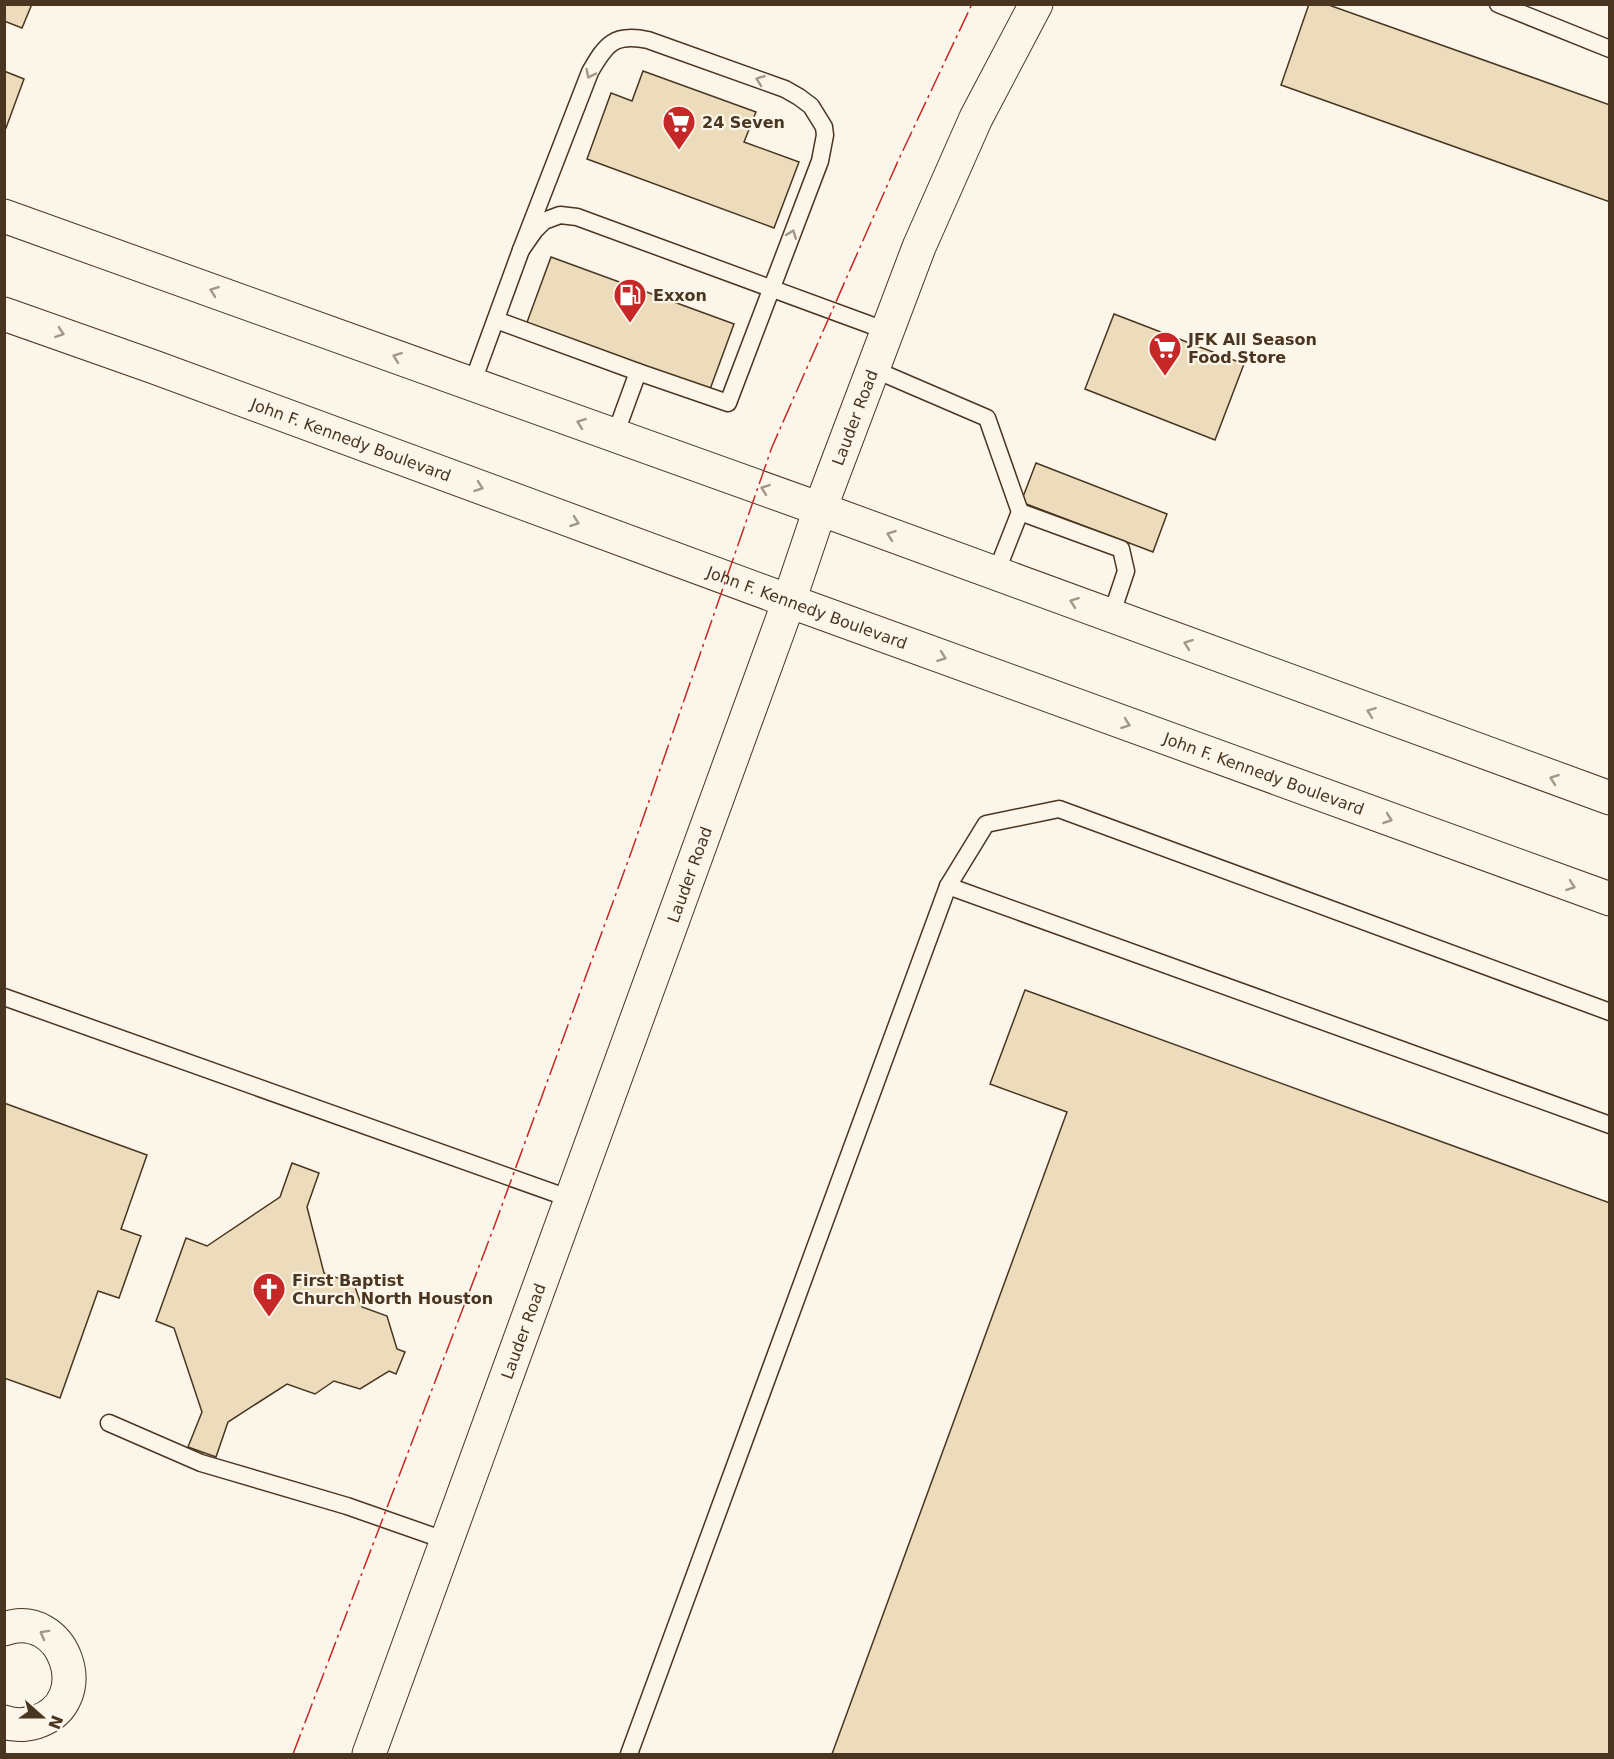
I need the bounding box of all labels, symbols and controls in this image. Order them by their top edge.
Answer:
one-way arrow [586,67,598,78]
one-way arrow [755,74,766,87]
supermarket icon: 24 Seven [661,104,697,151]
place label: 24 Seven [702,113,785,132]
one-way arrow [785,229,797,240]
fuel station icon: Exxon [612,277,648,324]
one-way arrow [209,286,220,299]
place label: Exxon [653,286,707,305]
one-way arrow [54,326,65,339]
supermarket icon: JFK All Season Food Store [1147,330,1183,377]
place label: JFK All Season Food Store [1187,330,1317,367]
one-way arrow [393,352,403,365]
street label: Lauder Road [828,367,881,468]
street label: John F. Kennedy Boulevard [247,394,454,485]
one-way arrow [576,418,587,431]
one-way arrow [473,480,484,492]
one-way arrow [760,484,770,497]
one-way arrow [570,515,580,528]
one-way arrow [886,530,897,543]
street label: John F. Kennedy Boulevard [703,562,910,653]
one-way arrow [1069,597,1080,610]
one-way arrow [1183,639,1194,652]
one-way arrow [936,650,947,662]
one-way arrow [1366,706,1377,719]
one-way arrow [1120,716,1131,729]
street label: John F. Kennedy Boulevard [1160,728,1367,818]
one-way arrow [1550,773,1560,786]
one-way arrow [1382,812,1393,825]
street label: Lauder Road [663,824,716,925]
one-way arrow [1565,878,1576,891]
church icon: First Baptist Church North Houston [251,1271,287,1318]
place label: First Baptist Church North Houston [292,1271,493,1308]
street label: Lauder Road [497,1281,549,1382]
one-way arrow [40,1630,50,1641]
north arrow [12,1687,72,1747]
text: N [44,1713,67,1732]

